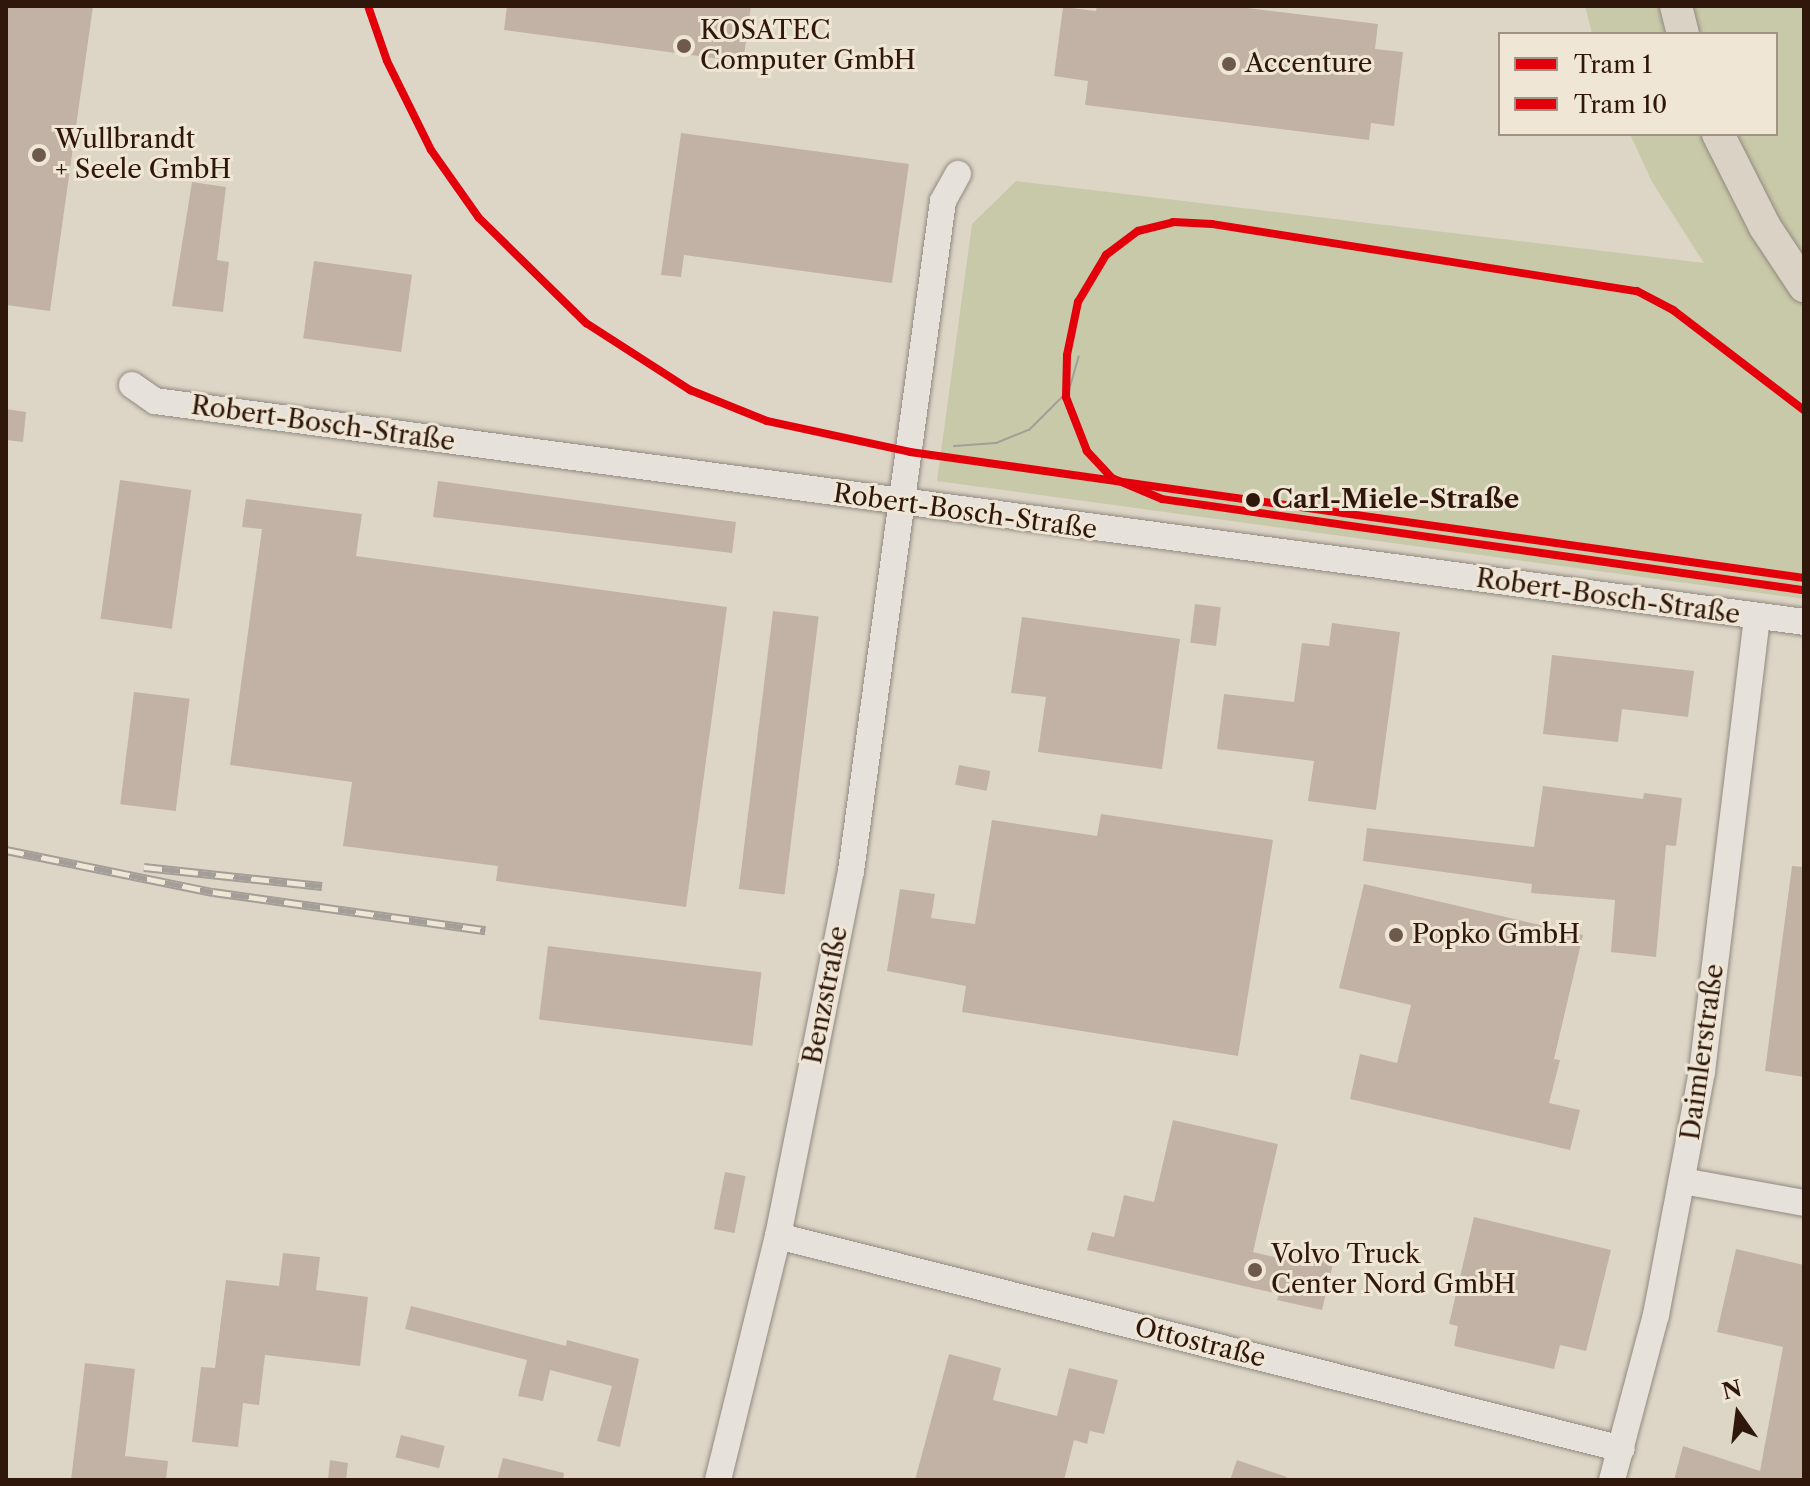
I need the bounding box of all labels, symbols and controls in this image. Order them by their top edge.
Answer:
place label: KOSATEC Computer GmbH [700,15,916,76]
legend [1498,32,1778,136]
marker: KOSATEC Computer GmbH [675,37,693,55]
place label: Accenture [1245,48,1372,80]
text: Tram 1 [1574,50,1652,79]
marker: Accenture [1220,55,1238,73]
text: Tram 10 [1574,90,1667,119]
place label: Wullbrandt + Seele GmbH [55,124,231,186]
marker: Wullbrandt + Seele GmbH [30,146,48,164]
street label: Robert-Bosch-Straße [189,390,457,458]
street label: Robert-Bosch-Straße [831,478,1099,546]
place label: Carl-Miele-Straße [1272,484,1519,516]
marker: Carl-Miele-Straße [1241,488,1265,512]
street label: Robert-Bosch-Straße [1474,563,1742,631]
place label: Popko GmbH [1412,919,1580,951]
street label: Benzstraße [797,923,855,1067]
marker: Popko GmbH [1387,926,1405,944]
street label: Daimlerstraße [1675,962,1731,1142]
place label: Volvo Truck Center Nord GmbH [1271,1239,1516,1300]
marker: Volvo Truck Center Nord GmbH [1246,1261,1264,1279]
street label: Ottostraße [1131,1312,1269,1374]
north arrow [1698,1374,1778,1454]
text: N [1720,1375,1745,1406]

